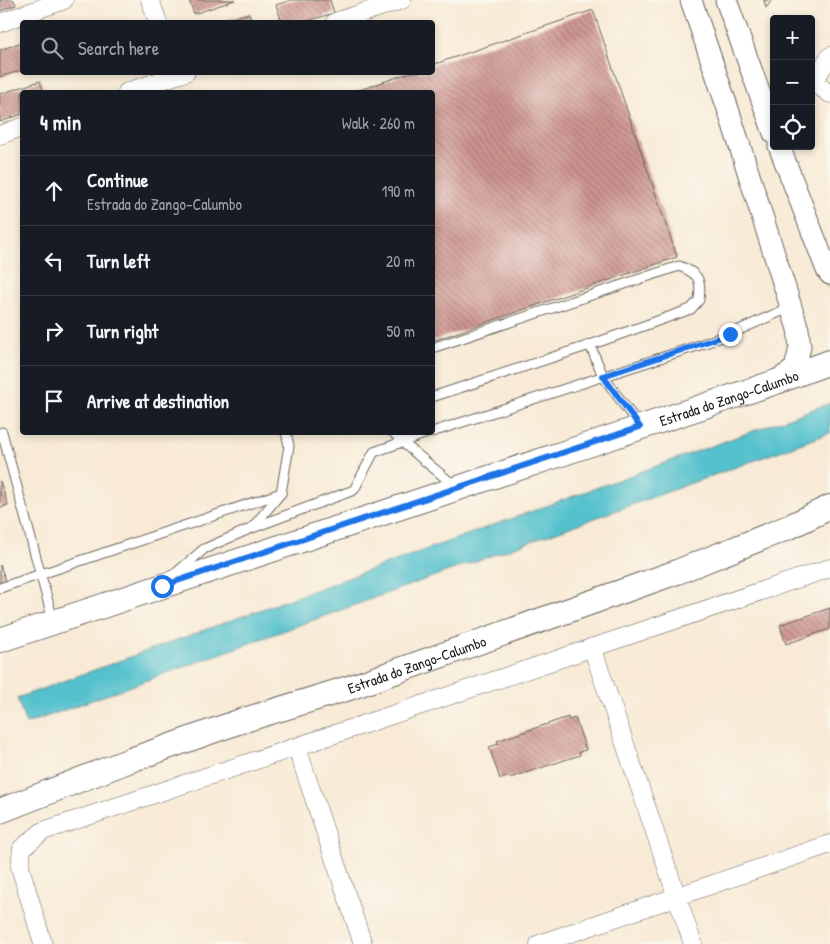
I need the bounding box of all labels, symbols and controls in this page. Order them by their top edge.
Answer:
map controls [770,15,815,150]
button: + [770,15,815,60]
search box [20,20,435,75]
icon: search [38,34,66,62]
text: Search here [78,35,159,61]
button: − [770,60,815,105]
button: locate [770,105,815,150]
text: 4 min [40,108,81,137]
text: Walk · 260 m [342,112,415,134]
text: Continue [87,167,148,193]
icon: ahead [40,177,68,205]
text: 190 m [382,180,415,202]
text: Estrada do Zango-Calumbo [87,193,242,215]
icon: left [40,247,68,275]
text: Turn left [87,248,150,274]
text: 20 m [386,250,415,272]
icon: right [40,317,68,345]
text: Turn right [87,318,158,344]
text: 50 m [387,320,415,342]
route end [719,323,742,346]
street label: Estrada do Zango-Calumbo [657,364,801,431]
icon: arrive [40,387,68,415]
text: Arrive at destination [87,388,229,414]
route start [151,575,174,598]
street label: Estrada do Zango-Calumbo [345,630,489,698]

